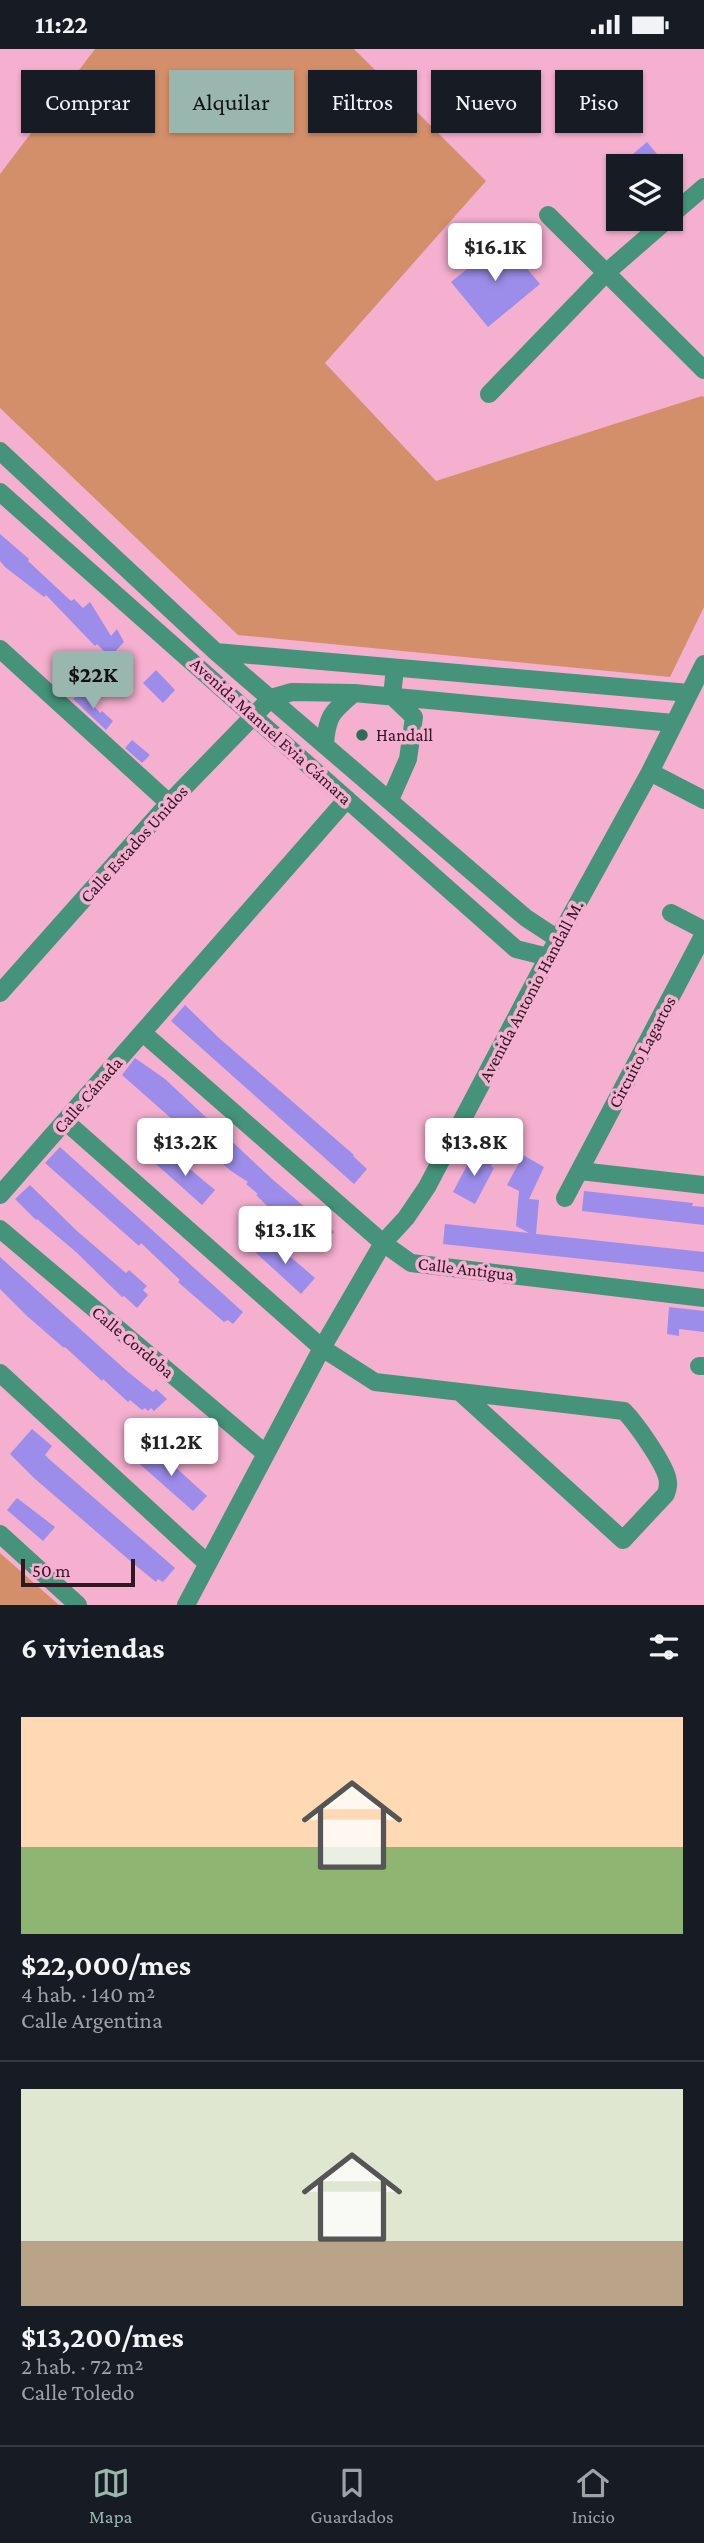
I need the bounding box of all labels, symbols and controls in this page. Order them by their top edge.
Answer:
text: 11:22 [35,10,88,39]
chip: Comprar [21,70,155,133]
chip: Alquilar [169,70,294,133]
chip: Filtros [308,70,417,133]
chip: Nuevo [431,70,541,133]
chip: Piso [555,70,643,133]
map controls [606,154,683,231]
button: layers [606,154,683,231]
pin: $16.1K [438,223,552,283]
text: $16.1K [464,233,526,259]
pin: $22K [52,651,134,711]
street label: Avenida Manuel Evia Cámara [186,653,356,809]
text: $22K [68,661,118,687]
place label: Handall [376,725,433,745]
marker: Handall [354,727,370,743]
street label: Calle Estados Unidos [76,781,192,907]
street label: Avenida Antonio Handall M. [475,897,587,1085]
street label: Circuito Lagartos [604,993,680,1111]
street label: Calle Cánada [50,1053,126,1137]
pin: $13.2K [128,1119,242,1178]
pin: $13.8K [417,1119,531,1178]
text: $13.2K [153,1128,217,1154]
text: $13.8K [441,1128,507,1154]
pin: $13.1K [228,1207,342,1266]
text: $13.1K [255,1216,315,1242]
street label: Calle Antigua [417,1253,515,1285]
street label: Calle Cordoba [88,1302,178,1382]
pin: $11.2K [114,1419,228,1478]
text: $11.2K [140,1428,202,1454]
scale bar [21,1556,135,1588]
text: 50 m [32,1560,71,1581]
icon: filters [645,1628,683,1666]
text: 6 viviendas [21,1631,165,1664]
icon: home [289,1762,415,1888]
text: $22,000/mes [21,1948,191,1981]
text: 4 hab. · 140 m² [21,1981,155,2007]
text: Calle Argentina [21,2007,163,2033]
icon: home [289,2134,415,2260]
text: $13,200/mes [21,2320,184,2353]
text: 2 hab. · 72 m² [21,2353,144,2379]
text: Calle Toledo [21,2379,134,2405]
tab: Mapa [89,2464,132,2527]
tab: Guardados [311,2464,394,2527]
tab: Inicio [572,2464,615,2527]

